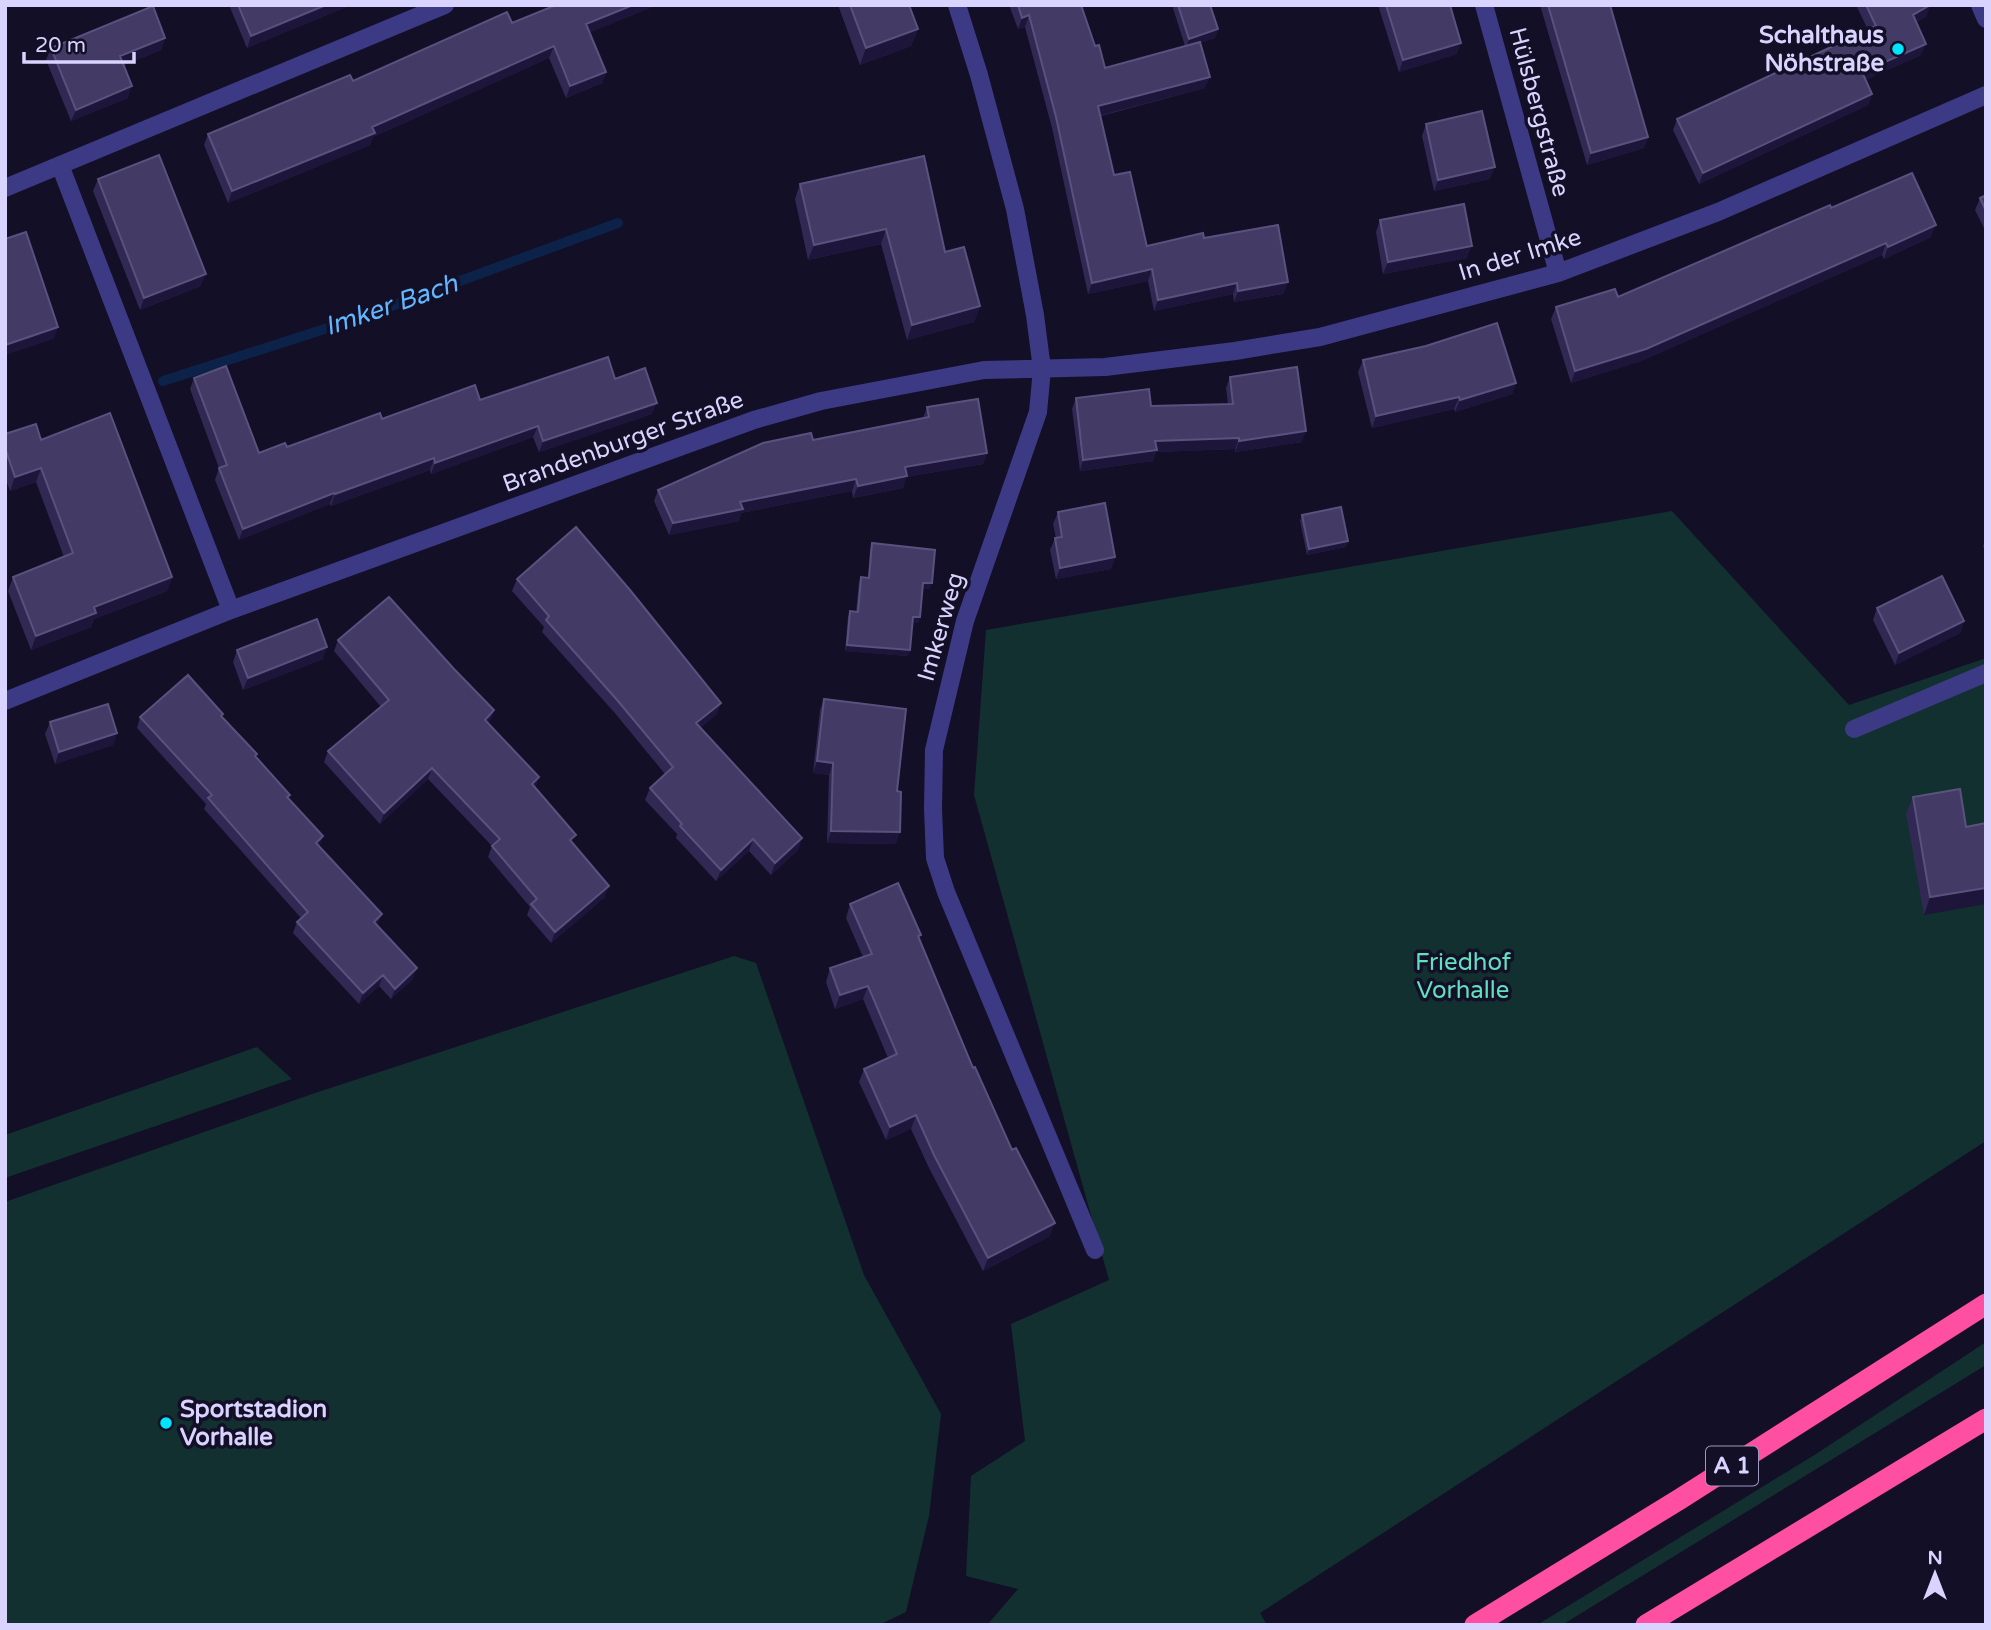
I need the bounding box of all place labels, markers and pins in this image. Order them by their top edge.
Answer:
place label: Schalthaus Nöhstraße [1759,21,1884,78]
marker: Schalthaus Nöhstraße [1890,41,1906,57]
place label: Sportstadion Vorhalle [180,1395,327,1452]
marker: Sportstadion Vorhalle [158,1415,174,1431]

